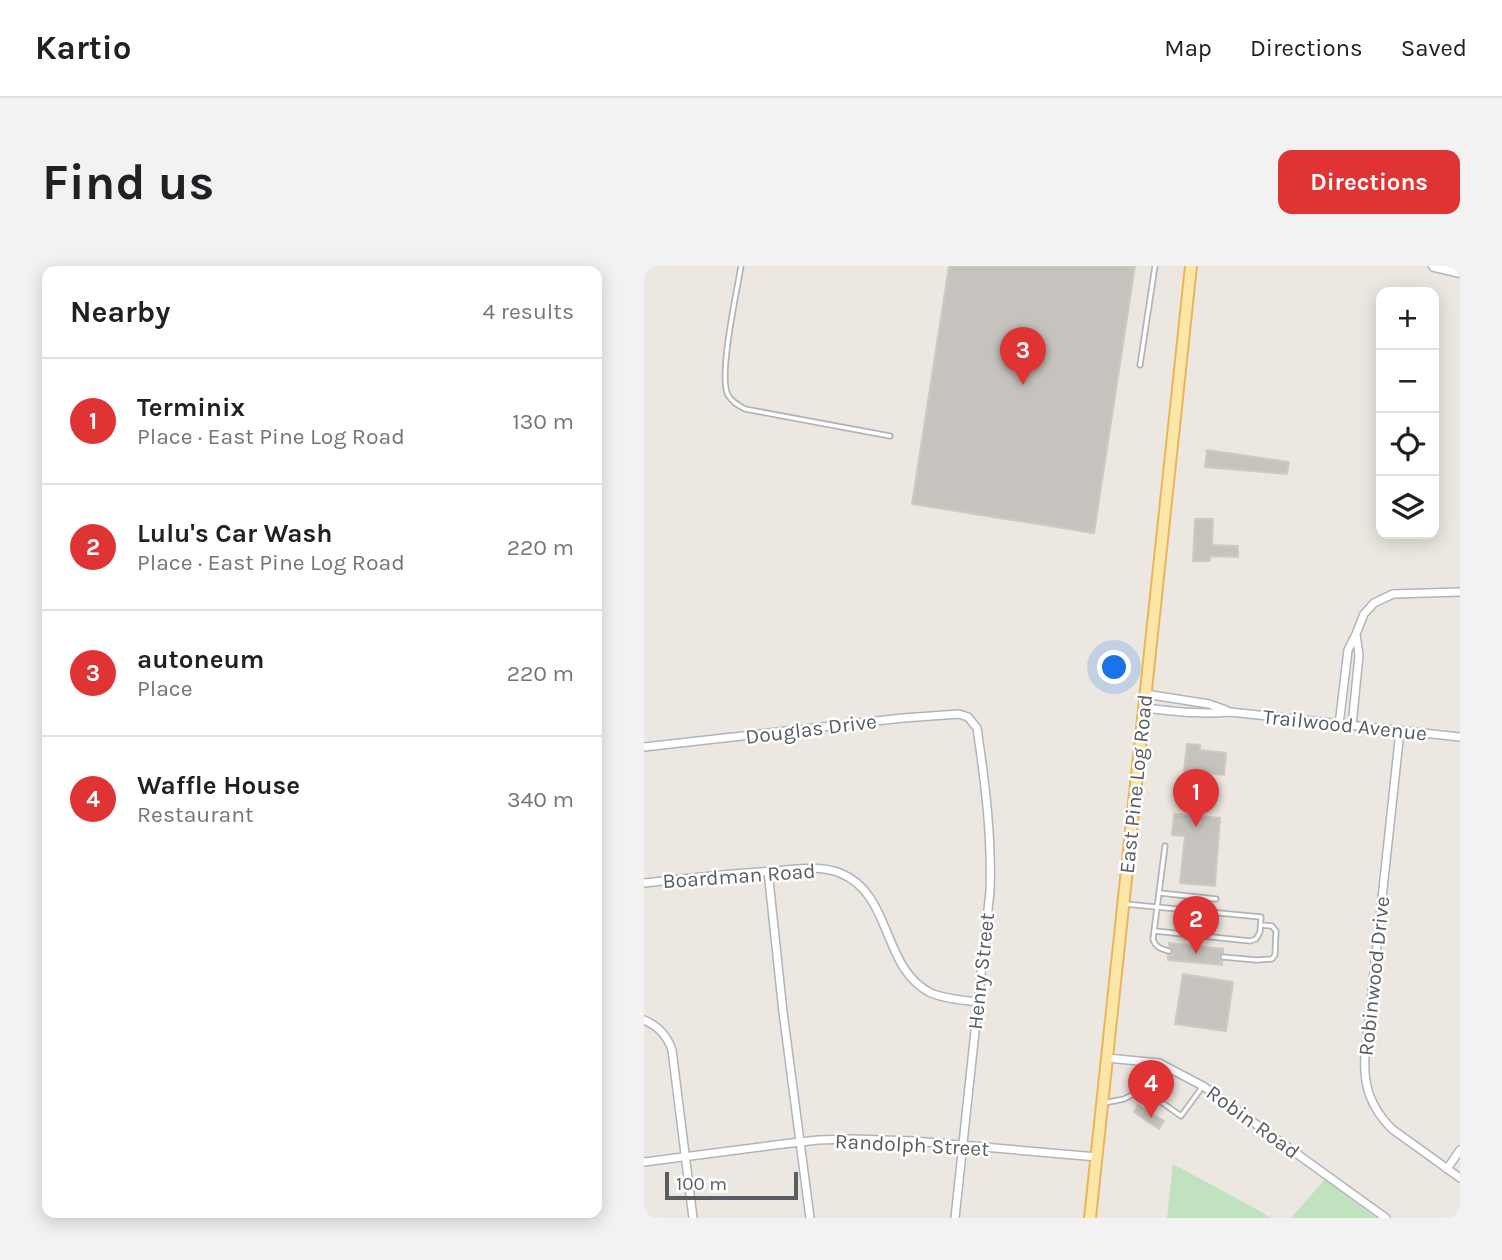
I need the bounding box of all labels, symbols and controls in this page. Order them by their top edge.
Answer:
text: Kartio [35,29,131,67]
text: Map [1164,34,1212,62]
text: Directions [1250,34,1363,62]
text: Saved [1401,34,1467,62]
button: Directions [1278,150,1460,214]
text: Find us [42,154,214,211]
map controls [1376,287,1439,539]
button: + [1376,287,1439,350]
text: Nearby [70,294,170,330]
text: 4 results [482,298,574,325]
pin: 3 [1000,327,1046,385]
button: − [1376,350,1439,413]
text: Terminix [137,392,245,423]
text: 1 [89,408,97,435]
text: 130 m [512,408,574,435]
button: locate [1376,413,1439,476]
text: Place · East Pine Log Road [137,423,405,450]
button: layers [1376,476,1439,539]
text: Lulu's Car Wash [137,518,332,549]
text: 2 [86,534,100,561]
text: 220 m [507,534,574,561]
text: Place · East Pine Log Road [137,549,405,576]
text: autoneum [137,644,264,675]
your location [1097,650,1131,684]
text: 3 [86,660,100,687]
text: 220 m [507,660,574,687]
text: Place [137,675,193,702]
street label: East Pine Log Road [1115,693,1157,875]
street label: Trailwood Avenue [1262,704,1428,746]
street label: Douglas Drive [744,709,878,749]
pin: 1 [1173,769,1219,827]
text: Waffle House [137,770,300,801]
text: 4 [86,786,100,813]
text: 340 m [507,786,574,813]
text: Restaurant [137,801,254,828]
street label: Boardman Road [662,859,816,893]
street label: Robinwood Drive [1354,895,1394,1057]
pin: 2 [1173,896,1219,954]
street label: Henry Street [963,911,999,1031]
pin: 4 [1128,1060,1174,1118]
street label: Robin Road [1202,1080,1304,1164]
street label: Randolph Street [834,1129,990,1161]
scale bar [665,1169,798,1201]
text: 100 m [676,1173,727,1195]

